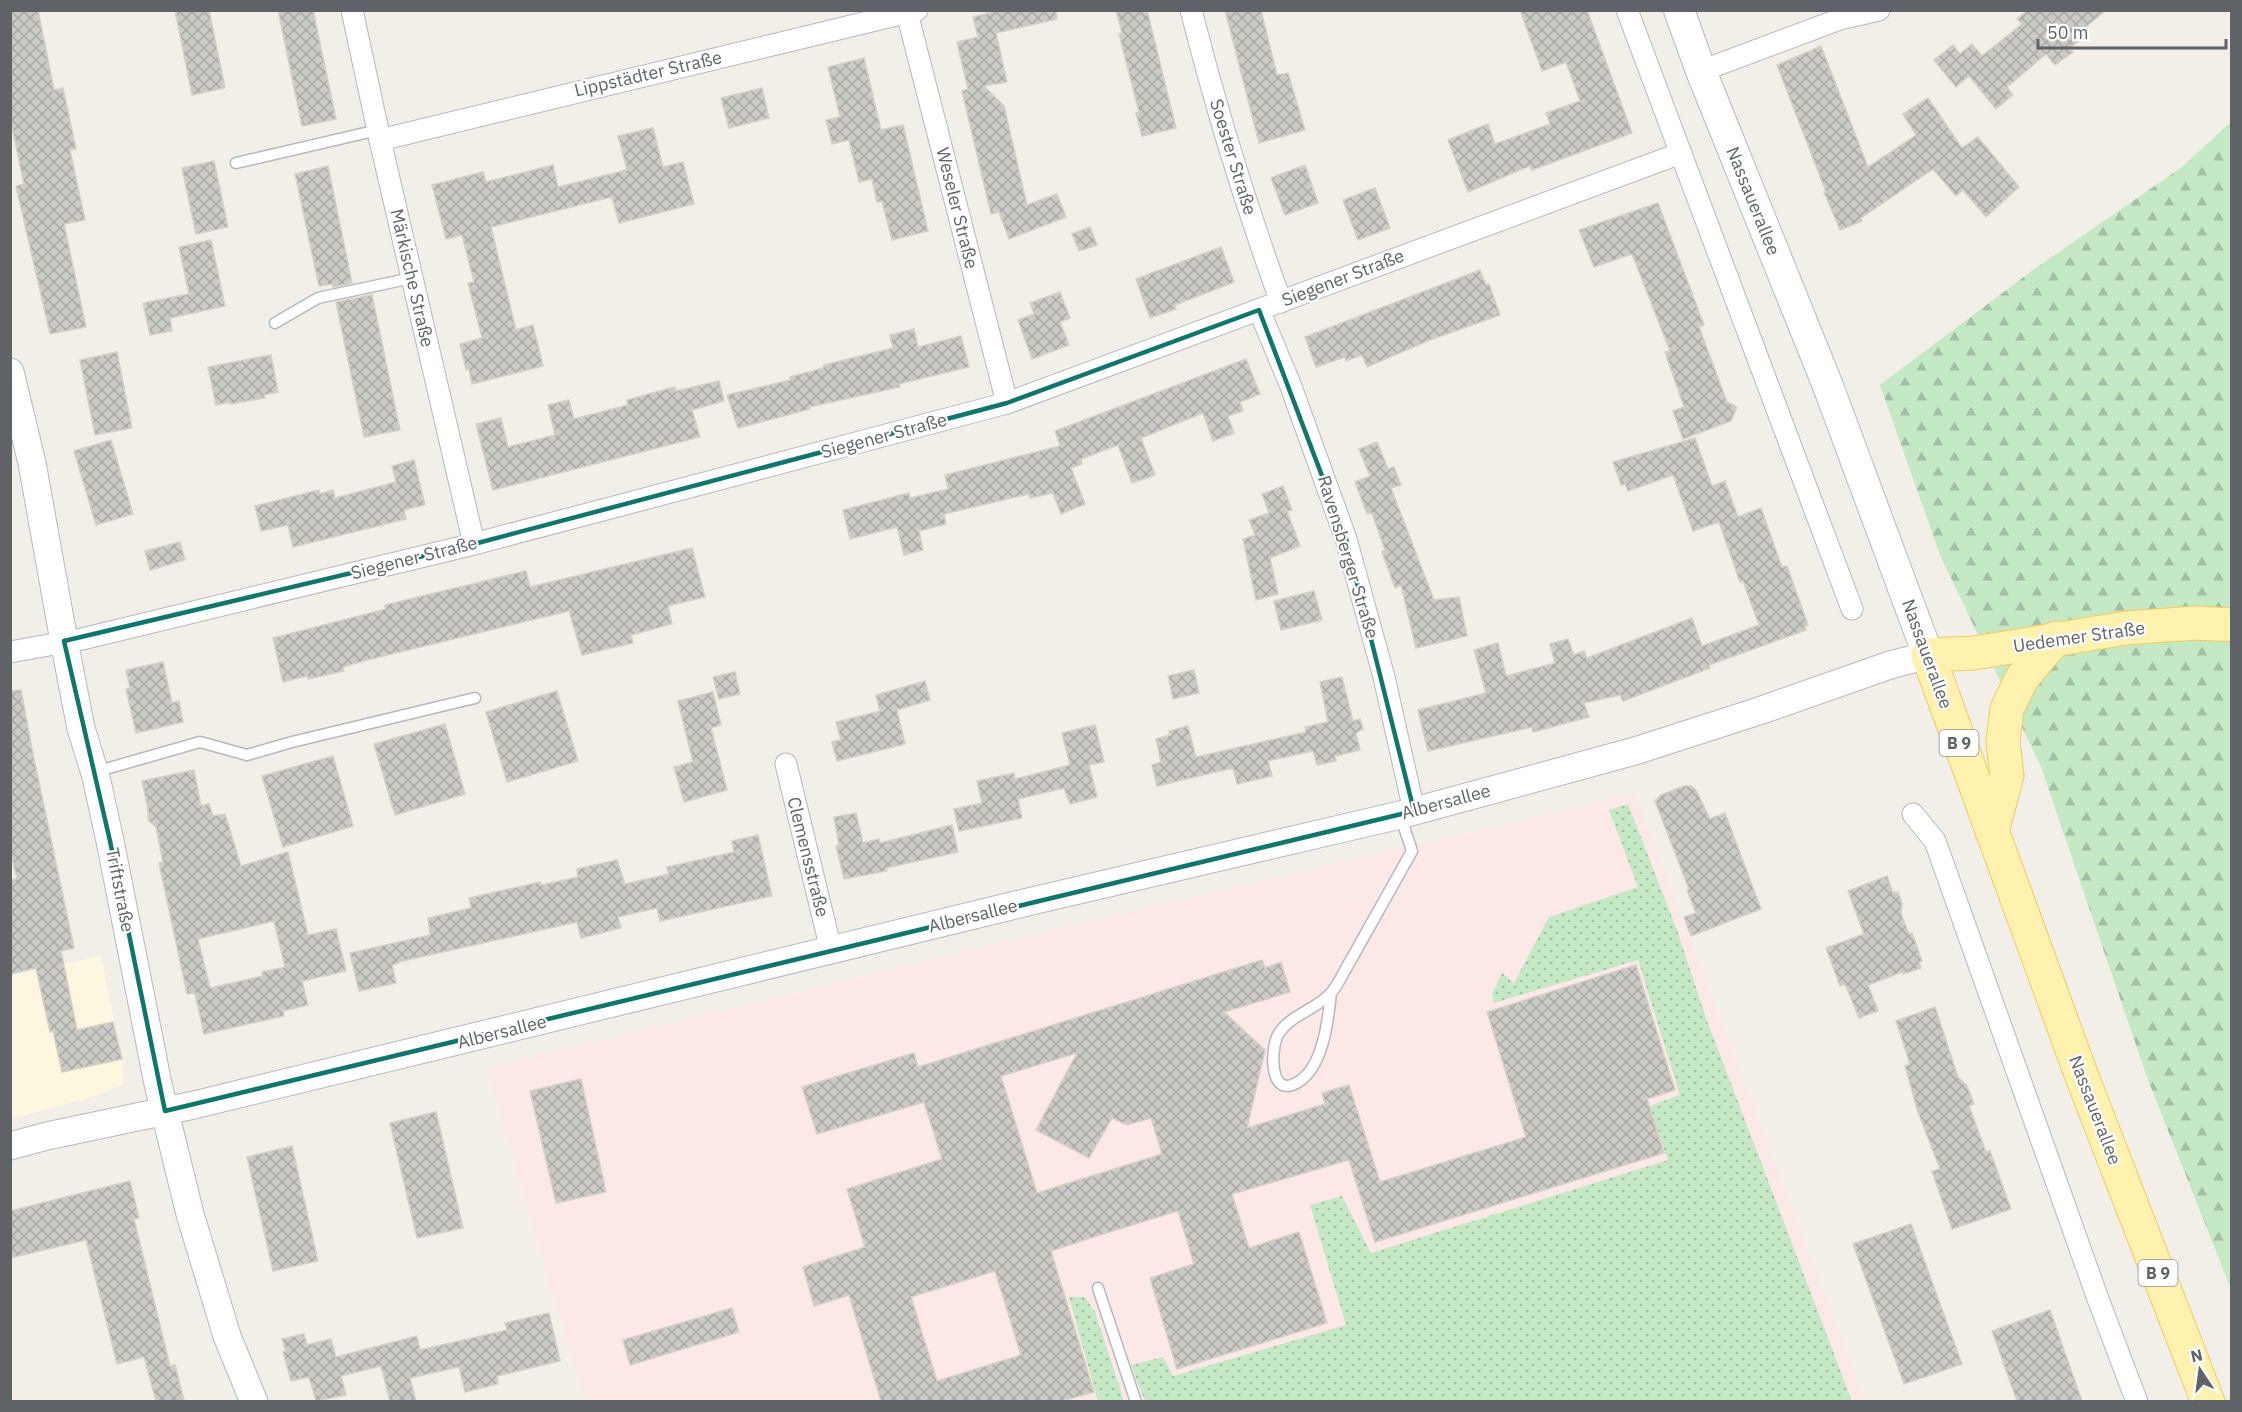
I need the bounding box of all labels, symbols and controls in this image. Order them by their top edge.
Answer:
scale bar [2038,12,2226,50]
text: 50 m [2047,21,2089,44]
street label: Lippstädter Straße [572,45,724,102]
street label: Soester Straße [1205,96,1262,218]
street label: Nassauerallee [1721,143,1786,259]
street label: Weseler Straße [931,145,984,271]
street label: Märkische Straße [385,206,440,349]
street label: Siegener Straße [1278,244,1407,311]
street label: Siegener Straße [818,408,949,463]
street label: Ravensberger Straße [1313,473,1384,641]
street label: Siegener Straße [348,531,480,584]
street label: Nassauerallee [1897,596,1958,712]
street label: Uedemer Straße [2011,616,2147,657]
road number: B 9 [1940,730,1978,756]
street label: Albersallee [1399,779,1493,824]
street label: Clemensstraße [782,794,835,919]
street label: Triftstraße [101,846,140,934]
street label: Albersallee [926,893,1020,938]
street label: Albersallee [455,1009,549,1054]
street label: Nassauerallee [2064,1052,2127,1168]
road number: B 9 [2138,1260,2178,1286]
north arrow [2170,1340,2230,1400]
text: N [2189,1344,2205,1366]

